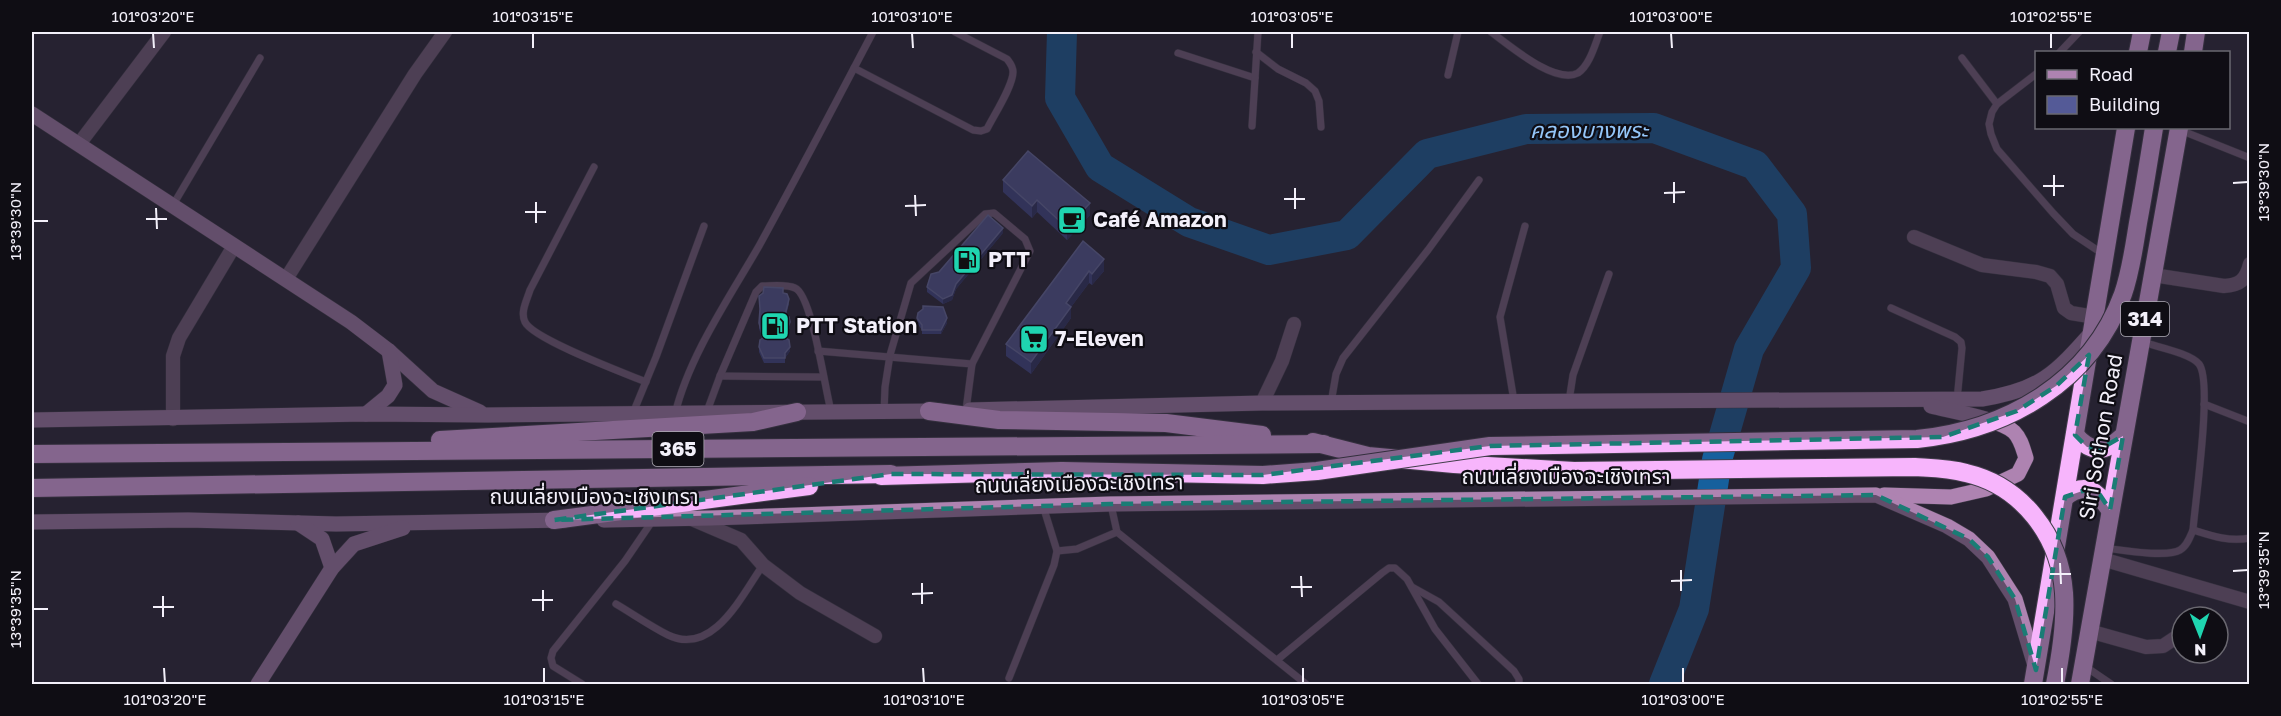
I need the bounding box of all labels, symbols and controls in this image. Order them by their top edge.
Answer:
text: 101°03'20"E [112,7,194,25]
text: 101°03'15"E [493,7,573,25]
text: 101°03'10"E [871,7,953,25]
text: 101°03'05"E [1251,7,1333,25]
text: 101°03'00"E [1629,7,1713,25]
text: 101°02'55"E [2010,7,2092,25]
legend [2035,51,2230,129]
text: Road [2089,63,2133,85]
text: Building [2089,93,2160,115]
water label: คลองบางพระ [1530,116,1650,143]
text: 13°39'30"N [2254,143,2272,221]
text: 13°39'30"N [6,182,24,260]
cafe icon: Café Amazon [1056,204,1088,236]
place label: Café Amazon [1093,206,1227,232]
fuel station icon: PTT [951,244,983,276]
place label: PTT [988,246,1030,272]
road number: 314 [2121,302,2169,336]
fuel station icon: PTT Station [759,310,791,342]
place label: PTT Station [796,312,917,338]
supermarket icon: 7-Eleven [1018,323,1050,355]
place label: 7-Eleven [1055,325,1144,351]
street label: Siri Sothon Road [2073,352,2127,522]
road number: 365 [652,432,704,466]
street label: ถนนเลี่ยงเมืองฉะเชิงเทรา [1462,462,1670,489]
street label: ถนนเลี่ยงเมืองฉะเชิงเทรา [974,467,1184,498]
street label: ถนนเลี่ยงเมืองฉะเชิงเทรา [490,482,698,509]
text: 13°39'35"N [2254,531,2272,609]
text: 13°39'35"N [6,570,24,648]
north arrow [2170,605,2230,665]
text: N [2194,640,2207,660]
text: 101°03'20"E [124,690,206,708]
text: 101°03'15"E [504,690,584,708]
text: 101°03'10"E [883,690,965,708]
text: 101°03'05"E [1262,690,1344,708]
text: 101°03'00"E [1641,690,1725,708]
text: 101°02'55"E [2021,690,2103,708]

